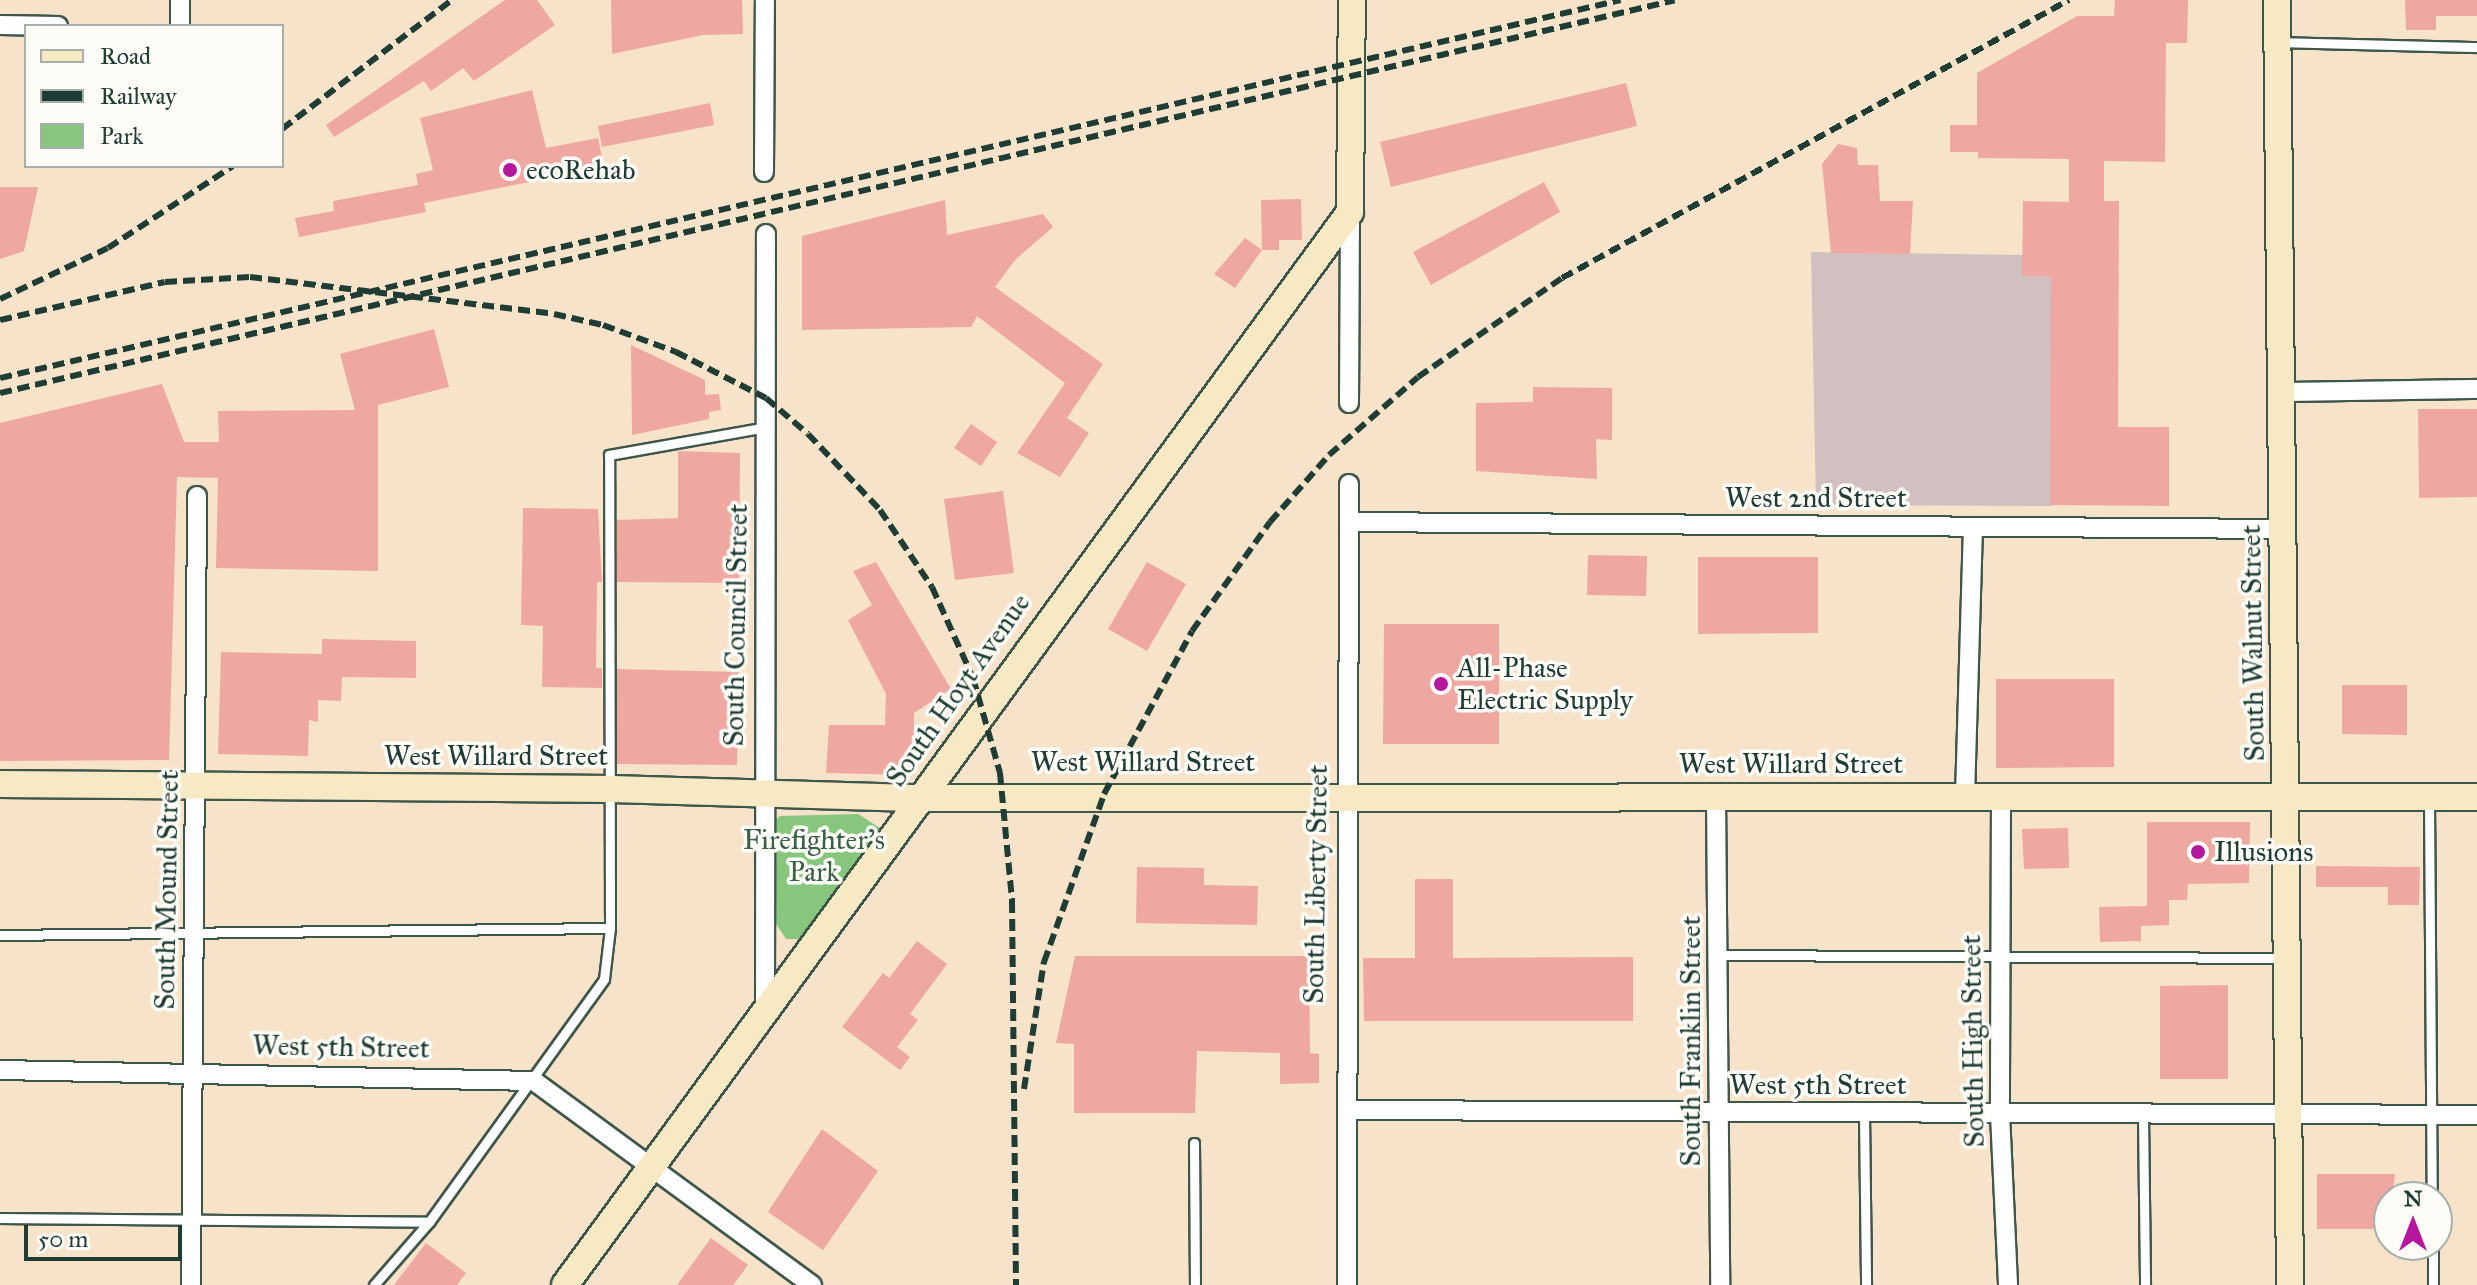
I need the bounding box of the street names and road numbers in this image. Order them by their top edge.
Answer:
street label: West 2nd Street [1725,481,1907,515]
street label: South Council Street [717,503,755,747]
street label: South Walnut Street [2234,524,2272,762]
street label: South Hoyt Avenue [879,587,1037,793]
street label: West Willard Street [384,739,608,773]
street label: West Willard Street [1031,745,1255,779]
street label: West Willard Street [1679,747,1903,781]
street label: South Liberty Street [1297,764,1335,1004]
street label: South Mound Street [148,770,186,1010]
street label: South Franklin Street [1674,916,1708,1166]
street label: South High Street [1954,934,1992,1148]
street label: West 5th Street [252,1029,430,1065]
street label: West 5th Street [1729,1068,1907,1102]

